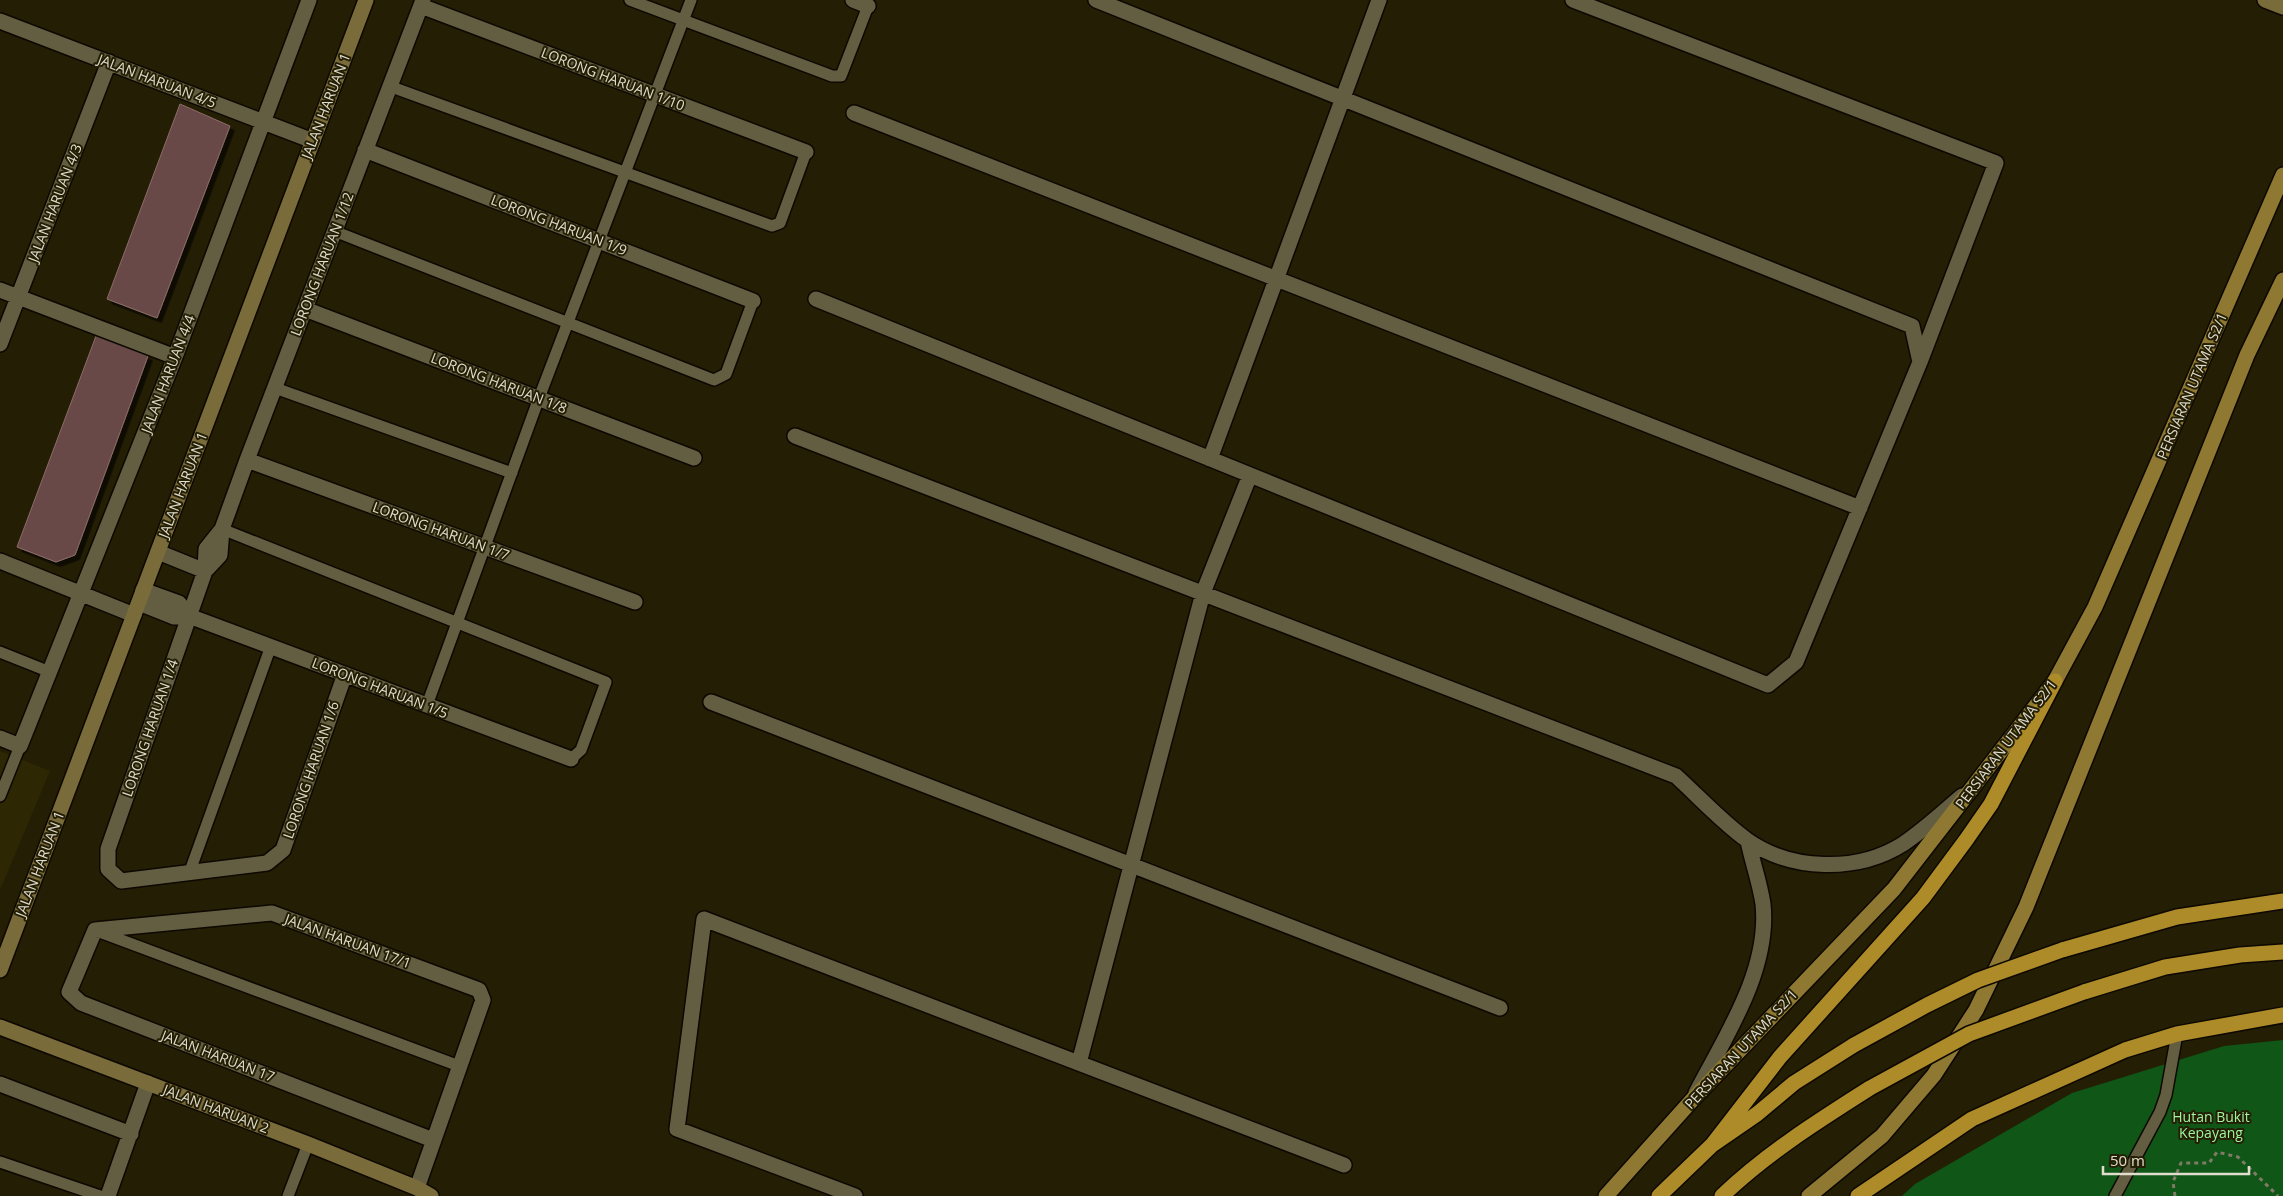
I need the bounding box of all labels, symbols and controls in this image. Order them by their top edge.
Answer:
street label: LORONG HARUAN 1/10 [539,42,688,115]
street label: JALAN HARUAN 4/5 [93,49,219,112]
street label: JALAN HARUAN 1 [296,50,354,163]
street label: JALAN HARUAN 4/3 [23,141,86,267]
street label: LORONG HARUAN 1/12 [285,189,358,338]
street label: LORONG HARUAN 1/9 [488,190,630,259]
street label: PERSIARAN UTAMA S2/1 [2152,310,2231,462]
street label: JALAN HARUAN 4/4 [136,312,199,438]
street label: LORONG HARUAN 1/8 [428,348,570,417]
street label: JALAN HARUAN 1 [153,429,211,542]
street label: LORONG HARUAN 1/7 [370,497,512,564]
street label: LORONG HARUAN 1/5 [309,653,451,722]
street label: LORONG HARUAN 1/4 [117,657,182,799]
street label: PERSIARAN UTAMA S2/1 [1951,675,2061,812]
street label: LORONG HARUAN 1/6 [278,699,343,841]
street label: JALAN HARUAN 1 [10,808,68,921]
street label: JALAN HARUAN 17/1 [280,908,414,972]
street label: PERSIARAN UTAMA S2/1 [1680,985,1801,1113]
street label: JALAN HARUAN 17 [157,1024,278,1086]
street label: JALAN HARUAN 2 [159,1079,272,1137]
park label: Hutan Bukit Kepayang [2172,1107,2250,1142]
scale bar [2103,1144,2249,1176]
text: 50 m [2110,1150,2145,1170]

